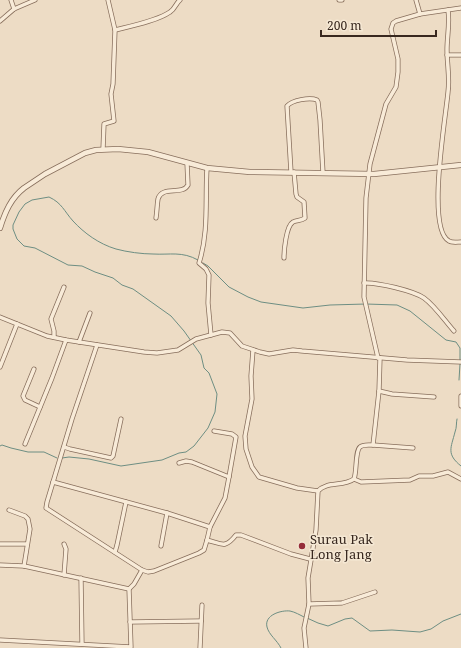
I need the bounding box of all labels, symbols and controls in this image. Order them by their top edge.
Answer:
scale bar [321,12,436,38]
text: 200 m [327,17,362,34]
place label: Surau Pak Long Jang [310,530,373,563]
marker: Surau Pak Long Jang [297,541,307,551]

